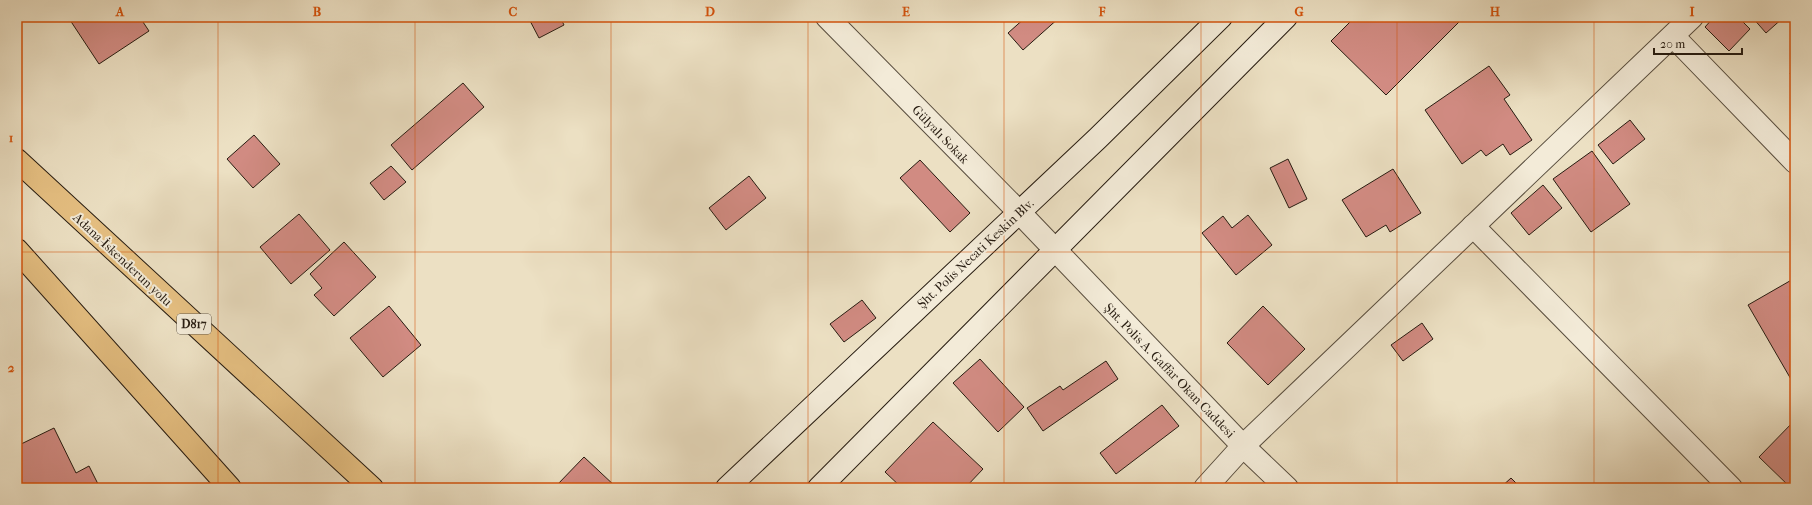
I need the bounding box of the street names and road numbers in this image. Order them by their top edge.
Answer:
street label: Gülyalı Sokak [909,102,972,167]
street label: Şht. Polis Necati Keskin Blv. [914,195,1037,311]
street label: Adana-İskenderun yolu [69,209,176,309]
street label: Şht. Polis A. Gaffar Okan Caddesi [1101,300,1238,441]
road number: D817 [177,314,211,334]

